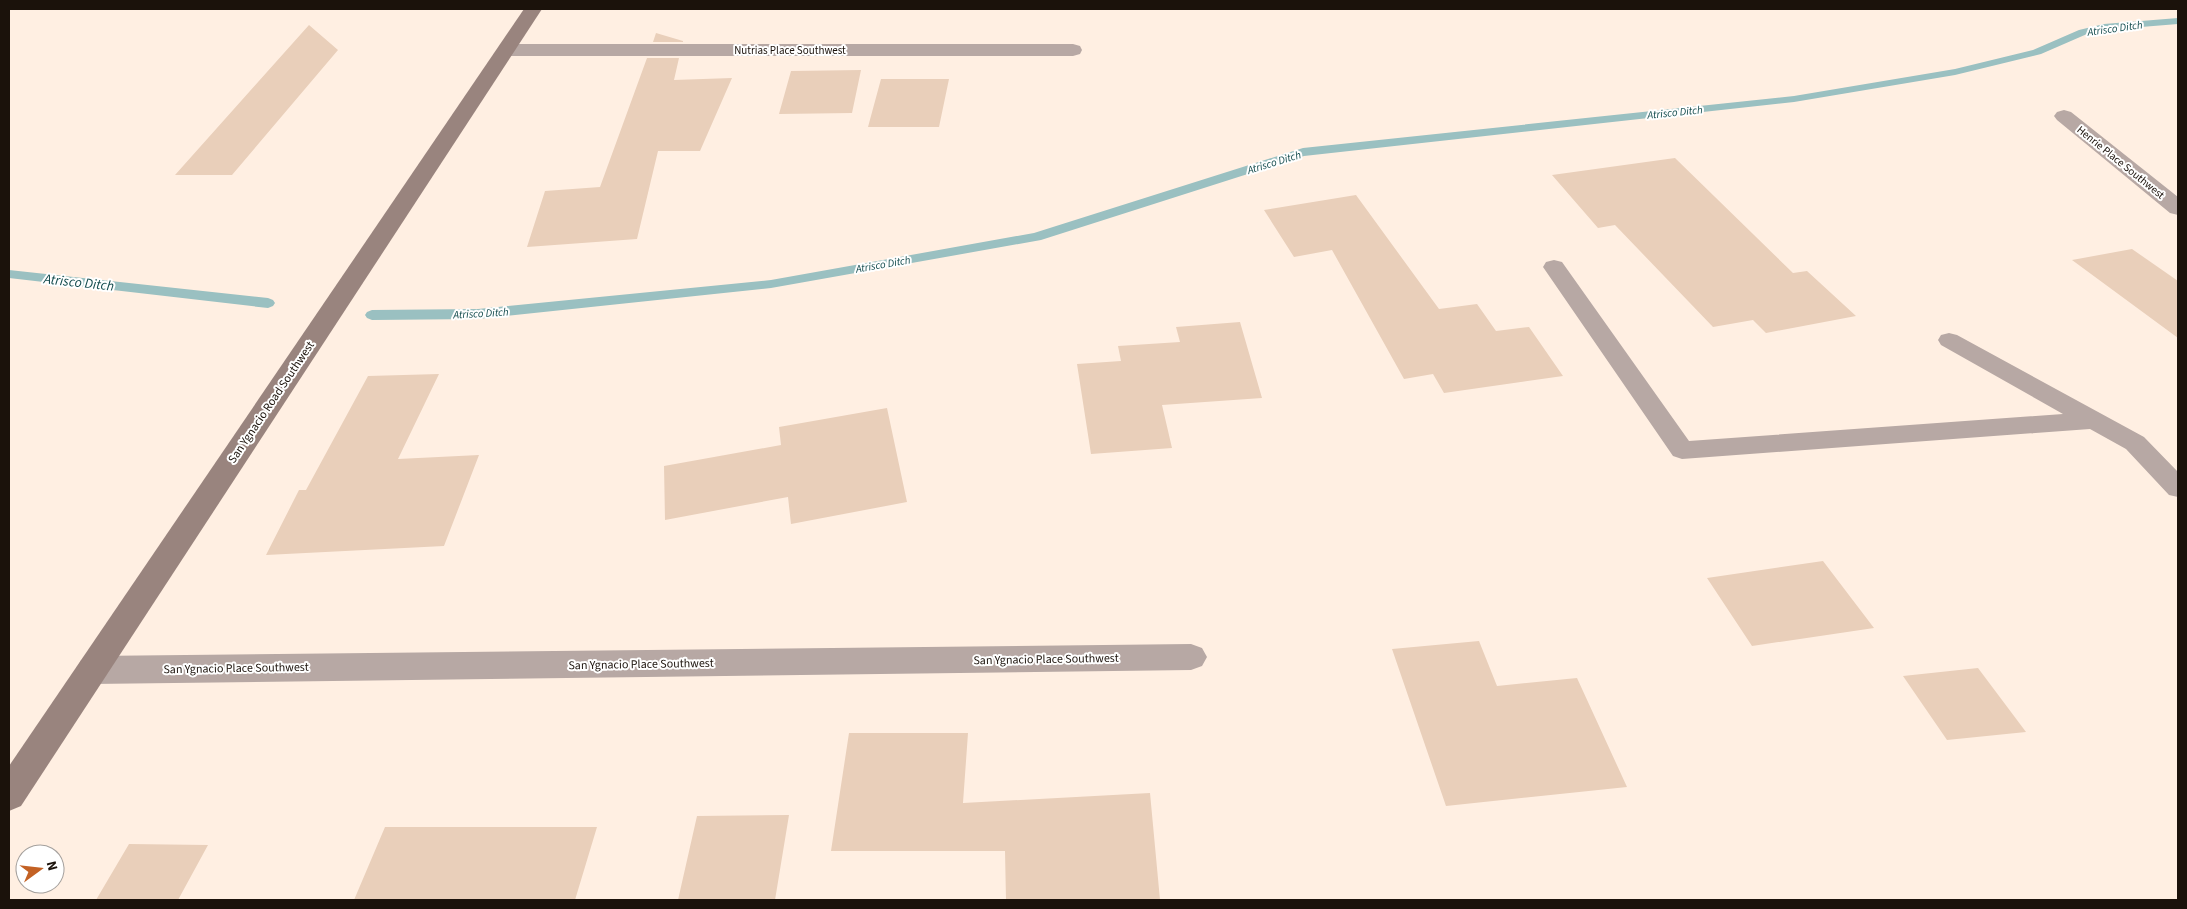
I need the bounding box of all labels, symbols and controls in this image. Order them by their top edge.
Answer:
water label: Atrisco Ditch [2086,17,2144,40]
street label: Nutrias Place Southwest [734,43,846,58]
water label: Atrisco Ditch [1646,102,1704,123]
street label: Henrie Place Southwest [2074,122,2168,203]
water label: Atrisco Ditch [1245,147,1303,178]
water label: Atrisco Ditch [854,252,912,277]
water label: Atrisco Ditch [42,269,115,297]
water label: Atrisco Ditch [452,305,509,322]
street label: San Ygnacio Road Southwest [224,338,319,467]
street label: San Ygnacio Place Southwest [973,650,1119,669]
street label: San Ygnacio Place Southwest [568,655,714,674]
street label: San Ygnacio Place Southwest [163,659,309,678]
north arrow [15,844,65,894]
text: N [41,859,62,873]

